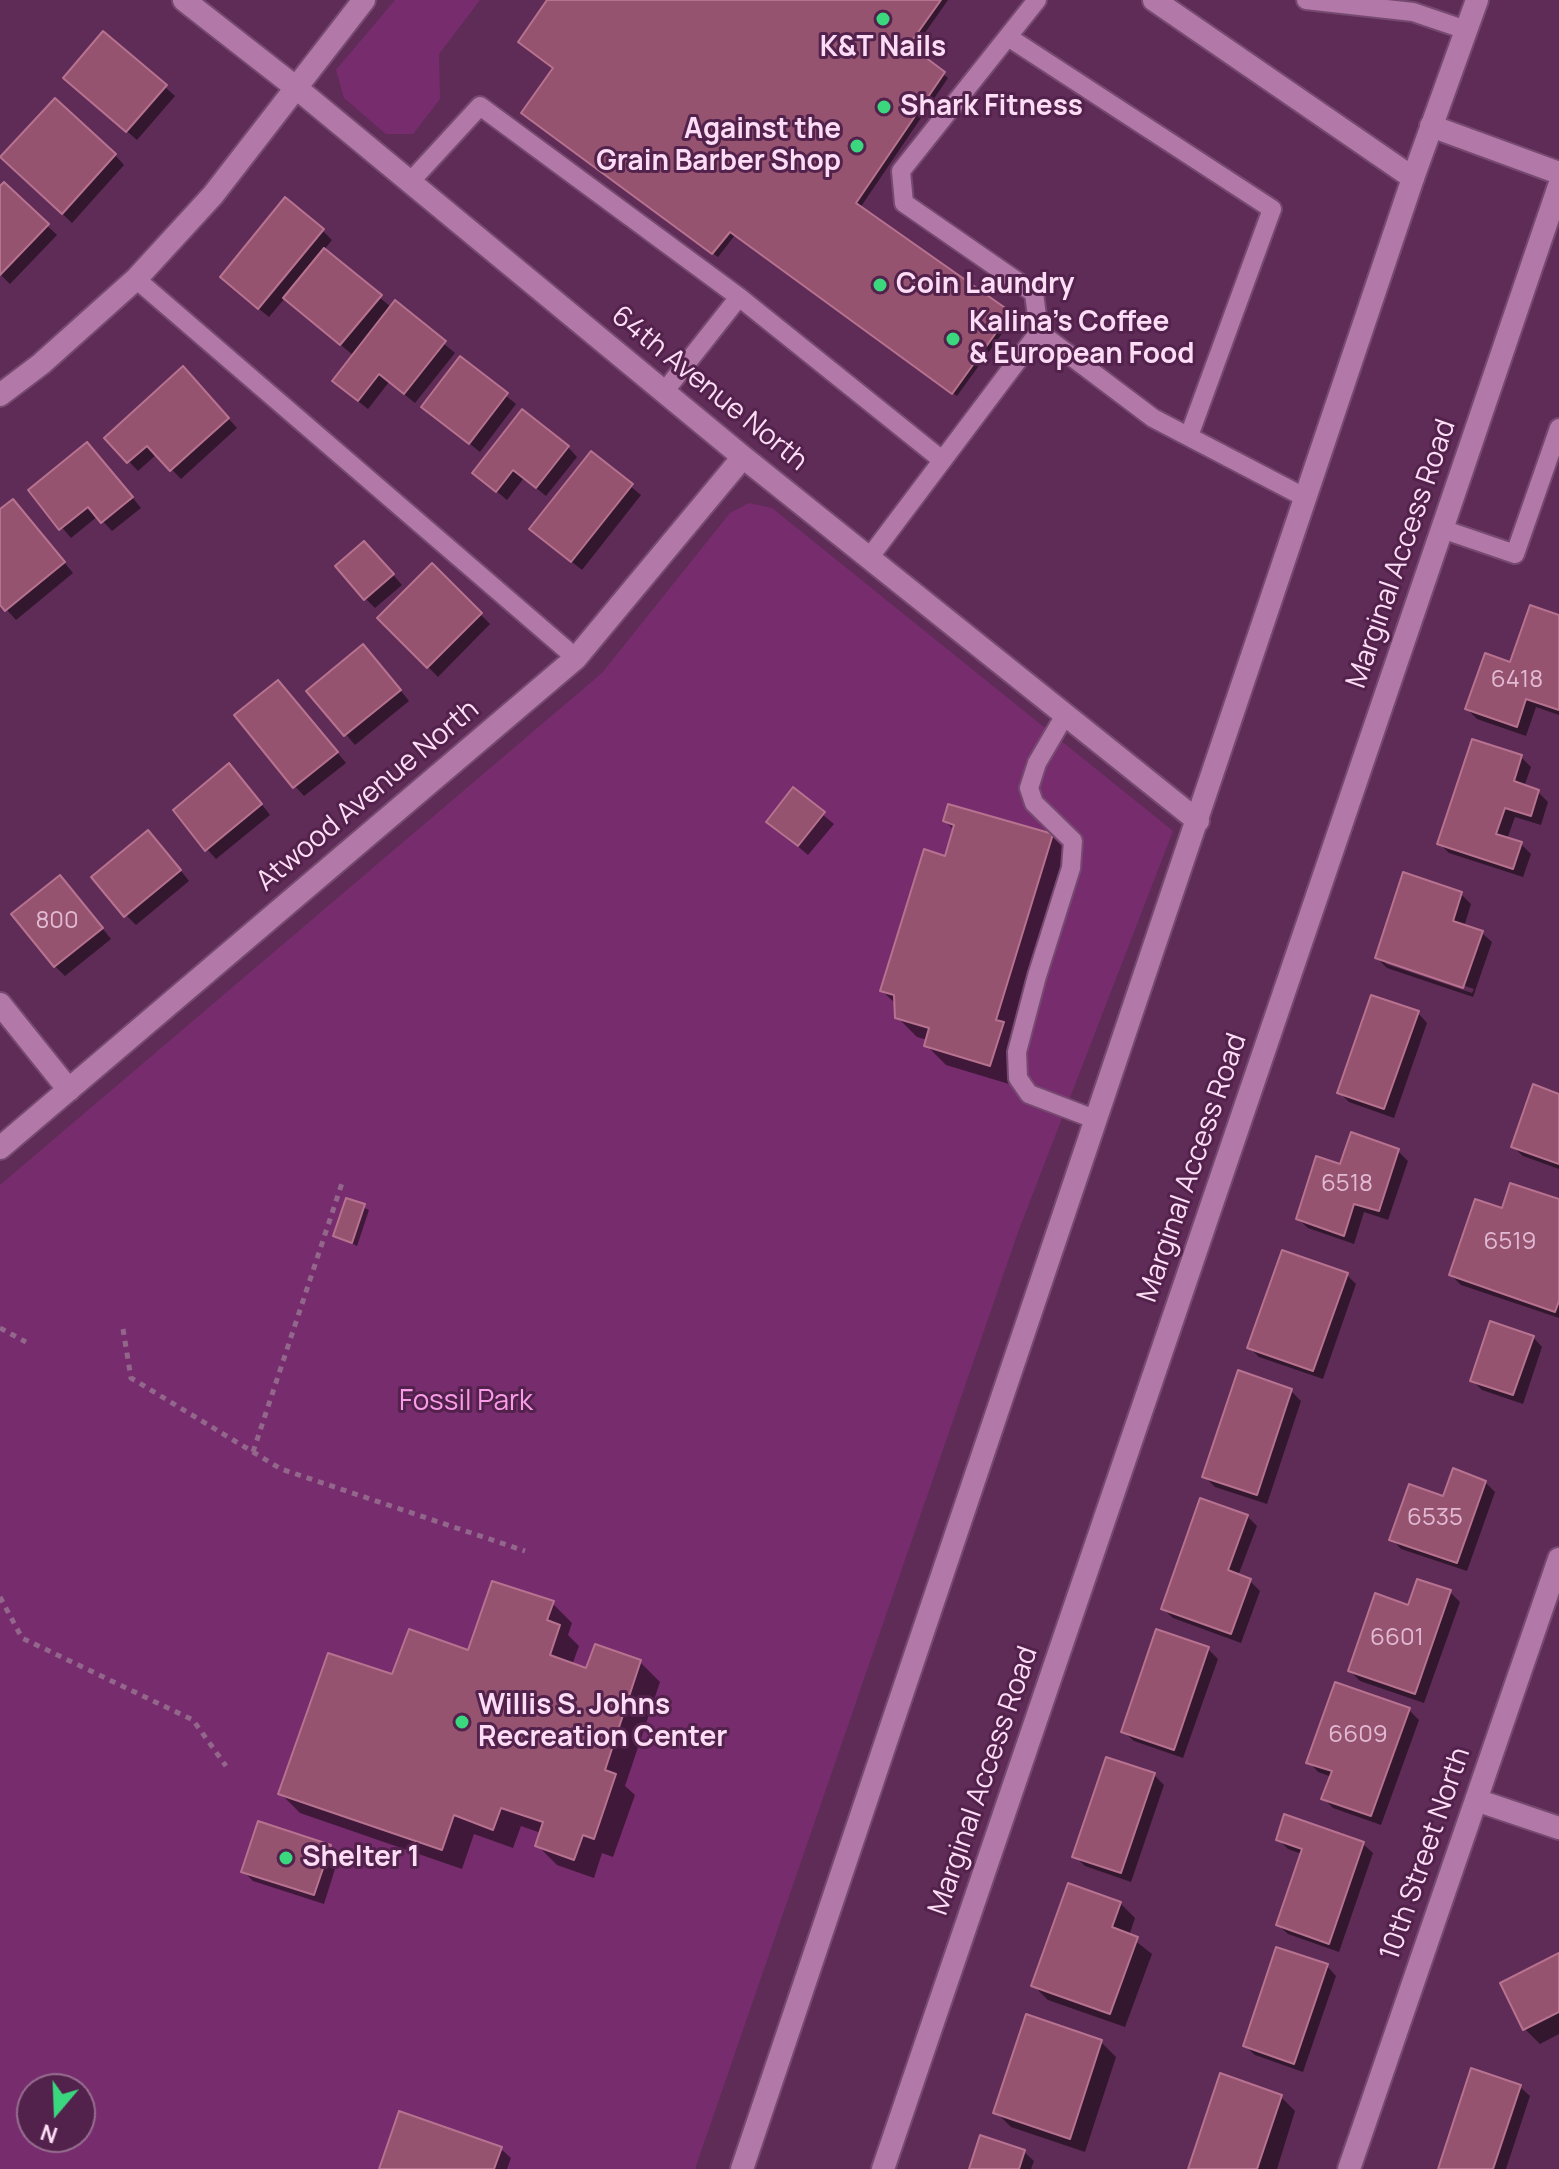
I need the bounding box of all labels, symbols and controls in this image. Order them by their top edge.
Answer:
marker: K&T Nails [874,10,892,28]
place label: K&T Nails [820,31,946,65]
place label: Shark Fitness [900,90,1083,124]
marker: Shark Fitness [875,98,893,116]
place label: Against the Grain Barber Shop [596,113,841,179]
marker: Against the Grain Barber Shop [848,137,866,155]
place label: Coin Laundry [896,268,1074,302]
marker: Coin Laundry [871,276,889,294]
street label: 64th Avenue North [604,300,814,478]
place label: Kalina’s Coffee & European Food [969,306,1195,372]
marker: Kalina’s Coffee & European Food [944,330,962,348]
street label: Marginal Access Road [1340,415,1464,693]
house number: 6418 [1491,666,1543,694]
street label: Atwood Avenue North [250,693,486,899]
house number: 800 [35,907,79,935]
street label: Marginal Access Road [1131,1029,1255,1307]
house number: 6518 [1321,1170,1373,1198]
house number: 6519 [1483,1228,1537,1256]
park label: Fossil Park [399,1385,533,1419]
house number: 6535 [1407,1504,1463,1532]
house number: 6601 [1370,1624,1424,1652]
street label: Marginal Access Road [922,1642,1046,1920]
place label: Willis S. Johns Recreation Center [478,1689,727,1755]
marker: Willis S. Johns Recreation Center [453,1713,471,1731]
house number: 6609 [1328,1721,1388,1749]
street label: 10th Street North [1374,1743,1478,1965]
place label: Shelter 1 [302,1841,420,1875]
marker: Shelter 1 [277,1849,295,1867]
north arrow [16,2073,96,2153]
text: N [36,2117,61,2151]

